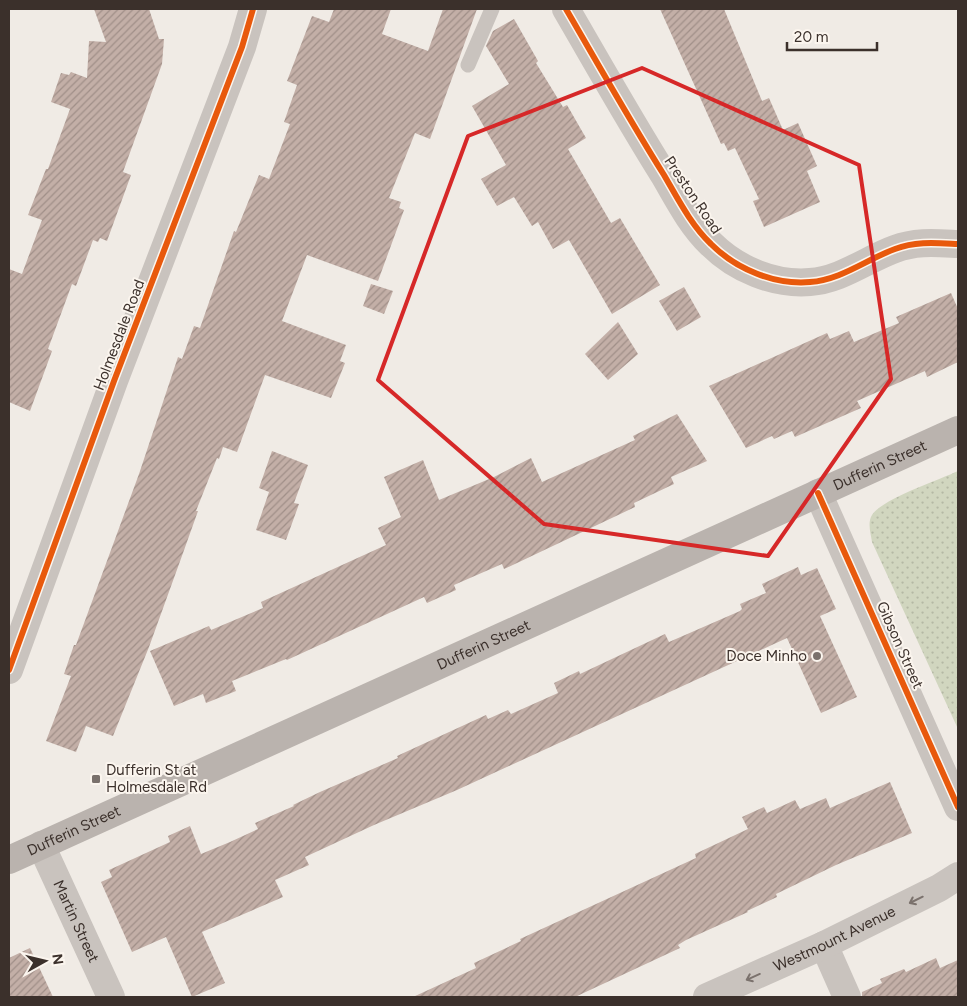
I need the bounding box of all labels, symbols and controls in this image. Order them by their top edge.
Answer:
scale bar [787,20,877,52]
text: 20 m [794,28,828,46]
street label: Preston Road [660,153,726,237]
street label: Holmesdale Road [90,277,148,393]
street label: Dufferin Street [830,436,930,494]
street label: Gibson Street [873,599,927,692]
street label: Dufferin Street [434,616,533,674]
place label: Doce Minho [726,647,807,665]
marker: Doce Minho [811,650,823,662]
place label: Dufferin St at Holmesdale Rd [106,761,207,796]
marker: Dufferin St at Holmesdale Rd [90,773,102,785]
street label: Dufferin Street [24,802,124,860]
street label: Martin Street [49,877,103,966]
one-way arrow [909,896,924,905]
street label: Westmount Avenue [770,902,898,975]
north arrow [20,936,70,986]
text: N [48,953,67,966]
one-way arrow [746,972,761,982]

